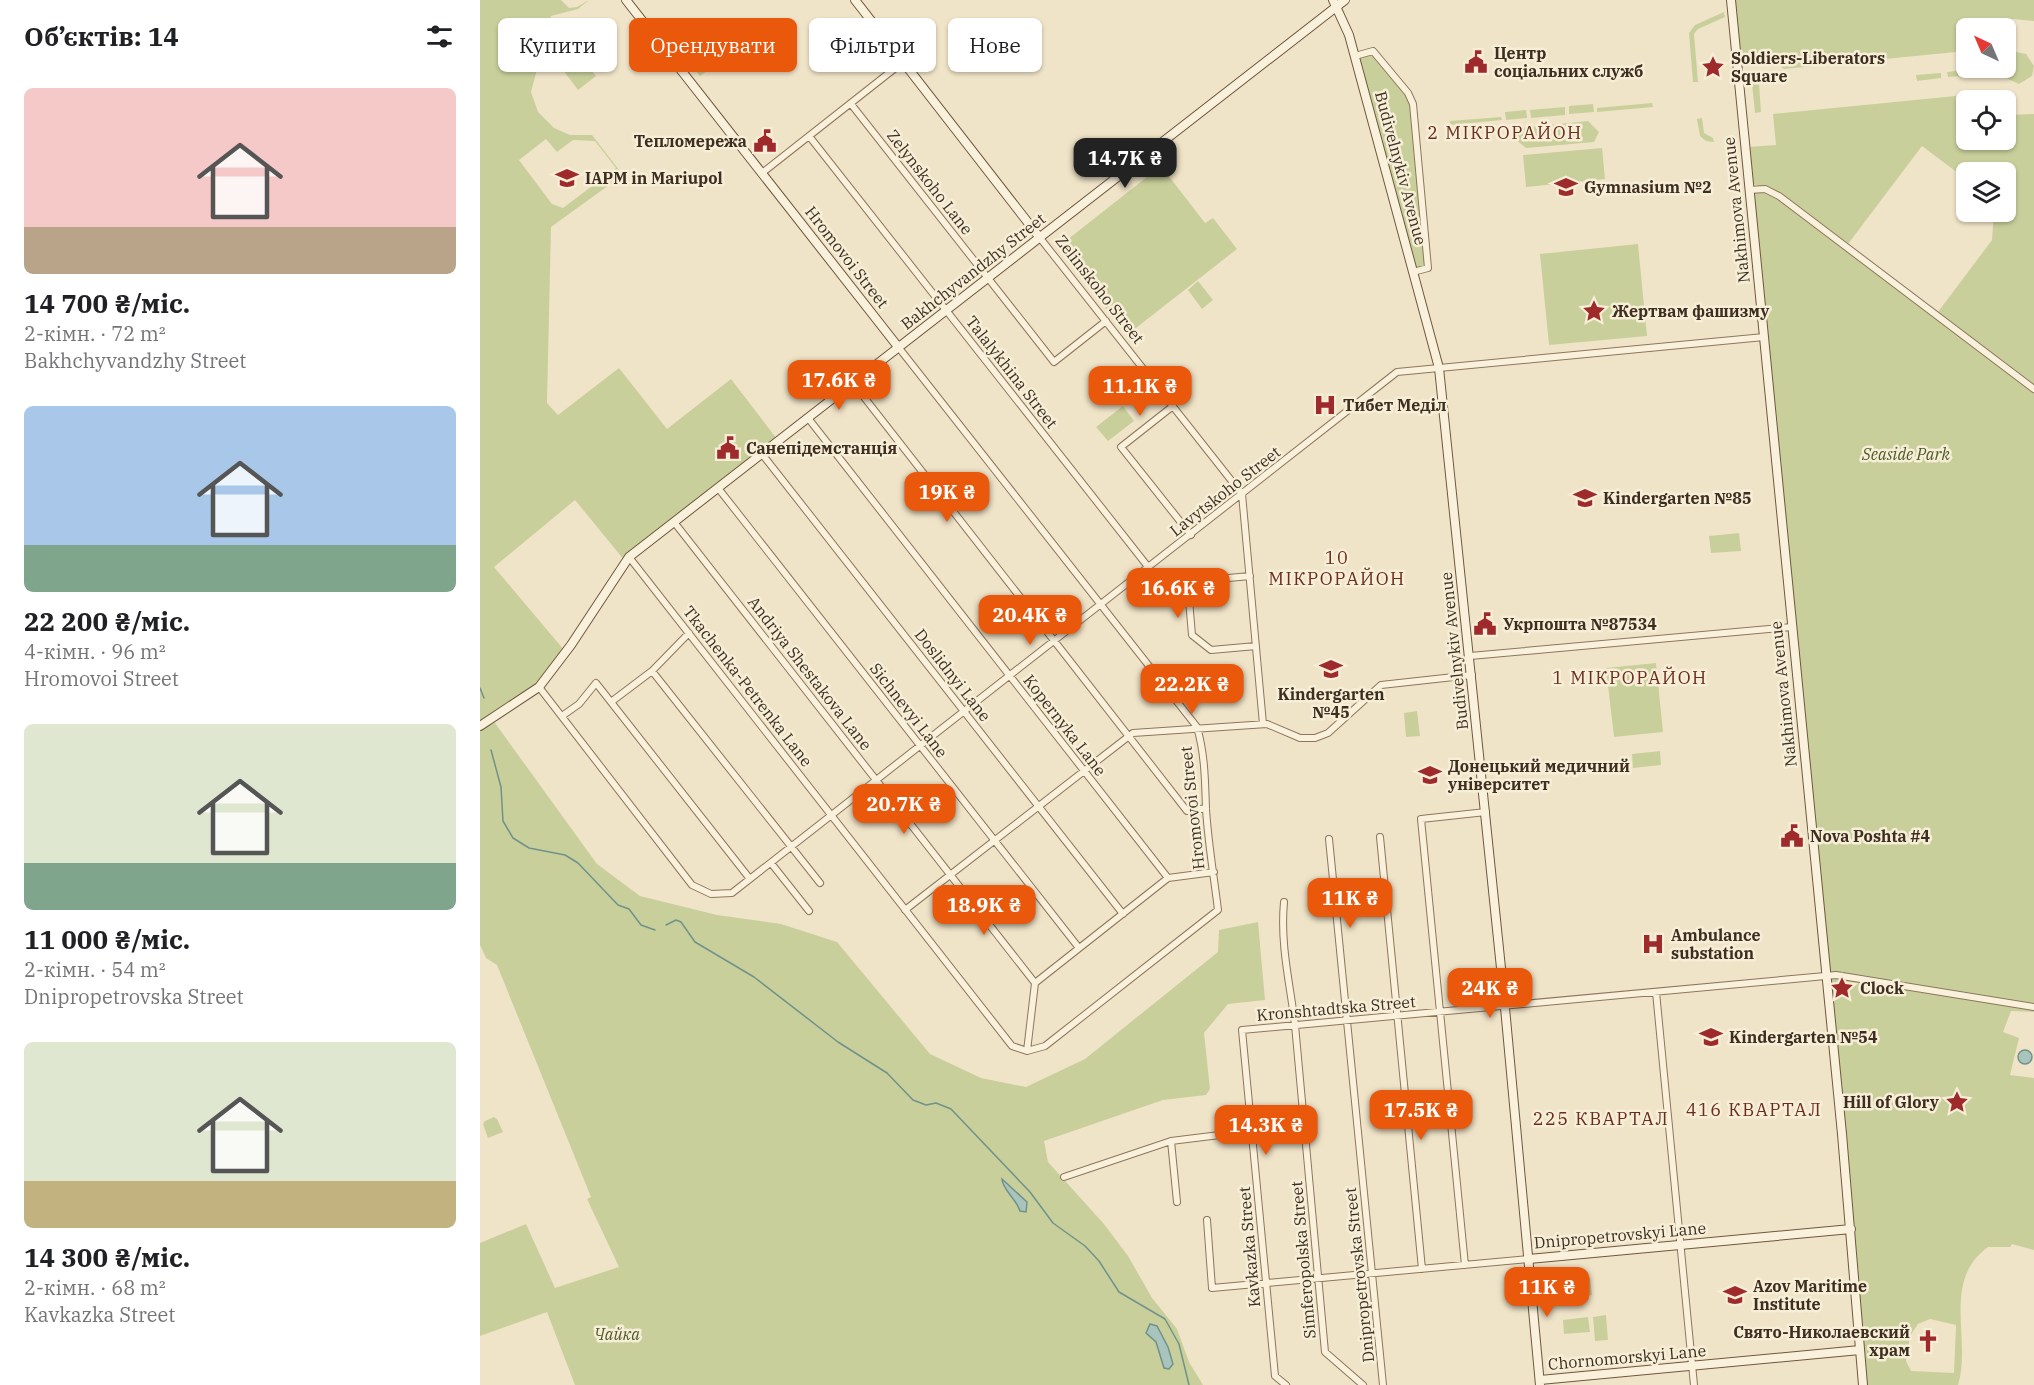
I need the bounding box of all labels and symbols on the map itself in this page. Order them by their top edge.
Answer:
north arrow [1956,18,2016,78]
place label: Центр соціальних служб [1494,43,1643,81]
place label: Soldiers-Liberators Square [1731,48,1885,86]
public building icon: Центр соціальних служб [1463,49,1489,75]
place icon: Soldiers-Liberators Square [1700,54,1726,80]
street label: Budivelnykiv Avenue [1371,89,1431,247]
district label: 2 МІКРОРАЙОН [1427,121,1583,144]
street label: Zelynskoho Lane [883,125,977,239]
public building icon: Тепломережа [752,128,778,154]
place label: Тепломережа [634,131,747,151]
street label: Nakhimova Avenue [1718,136,1754,284]
pin: 14.7K ₴ [1070,138,1180,189]
school or university icon: IAPM in Mariupol [554,165,580,191]
place label: IAPM in Mariupol [585,168,723,188]
school or university icon: Gymnasium №2 [1553,174,1579,200]
place label: Gymnasium №2 [1584,177,1712,197]
street label: Hromovoi Street [801,202,893,312]
street label: Bakhchyvandzhy Street [897,208,1050,334]
street label: Zelinskoho Street [1051,231,1149,348]
place icon: Жертвам фашизму [1581,298,1607,324]
place label: Жертвам фашизму [1612,301,1770,321]
street label: Talalykhina Street [962,312,1062,433]
pin: 17.6K ₴ [784,360,894,411]
pin: 11.1K ₴ [1085,366,1195,417]
hospital icon: Тибет Меділ [1312,392,1338,418]
place label: Тибет Меділ [1343,395,1447,415]
public building icon: Санепідемстанція [715,435,741,461]
place label: Санепідемстанція [746,438,897,458]
street label: Lavytskoho Street [1166,441,1285,540]
park label: Seaside Park [1861,444,1950,464]
pin: 19K ₴ [905,472,989,523]
school or university icon: Kindergarten №85 [1572,485,1598,511]
place label: Kindergarten №85 [1603,488,1752,508]
district label: 10 МІКРОРАЙОН [1268,546,1406,590]
pin: 16.6K ₴ [1123,568,1233,619]
street label: Budivelnykiv Avenue [1436,571,1472,731]
street label: Andriya Shestakova Lane [744,592,876,754]
pin: 20.4K ₴ [975,595,1085,646]
street label: Tkachenka-Petrenka Lane [679,602,817,770]
public building icon: Укрпошта №87534 [1472,611,1498,637]
place label: Укрпошта №87534 [1503,614,1657,634]
street label: Nakhimova Avenue [1765,620,1801,768]
street label: Doslidnyi Lane [911,625,995,725]
school or university icon: Kindergarten №45 [1318,656,1344,682]
street label: Sichnevyi Lane [866,659,952,761]
pin: 22.2K ₴ [1137,664,1247,715]
district label: 1 МІКРОРАЙОН [1552,666,1708,689]
street label: Kopernyka Lane [1019,670,1111,780]
place label: Kindergarten №45 [1277,684,1385,722]
street label: Hromovoi Street [1176,745,1208,871]
place label: Донецький медичний університет [1447,756,1630,794]
school or university icon: Донецький медичний університет [1417,762,1443,788]
pin: 20.7K ₴ [849,784,959,835]
public building icon: Nova Poshta #4 [1779,823,1805,849]
place label: Nova Poshta #4 [1810,826,1930,846]
pin: 11K ₴ [1308,878,1392,929]
pin: 18.9K ₴ [929,885,1039,936]
place label: Ambulance substation [1671,925,1761,963]
hospital icon: Ambulance substation [1640,931,1666,957]
pin: 24K ₴ [1448,968,1532,1019]
place icon: Clock [1829,975,1855,1001]
place label: Clock [1860,978,1904,998]
street label: Kronshtadtska Street [1256,991,1417,1025]
school or university icon: Kindergarten №54 [1698,1024,1724,1050]
place label: Kindergarten №54 [1729,1027,1878,1047]
place icon: Hill of Glory [1944,1089,1970,1115]
pin: 17.5K ₴ [1366,1090,1476,1141]
place label: Hill of Glory [1843,1092,1940,1112]
district label: 416 КВАРТАЛ [1686,1098,1822,1121]
pin: 14.3K ₴ [1211,1105,1321,1156]
district label: 225 КВАРТАЛ [1533,1107,1669,1130]
street label: Simferopolska Street [1286,1180,1320,1340]
street label: Kavkazka Street [1234,1185,1264,1308]
street label: Dnipropetrovska Street [1340,1186,1378,1363]
street label: Dnipropetrovskyi Lane [1533,1218,1707,1252]
pin: 11K ₴ [1505,1267,1589,1318]
place label: Azov Maritime Institute [1753,1276,1867,1314]
school or university icon: Azov Maritime Institute [1722,1282,1748,1308]
place label: Свято-Николаевский храм [1733,1322,1910,1360]
park label: Чайка [594,1324,640,1344]
church icon: Свято-Николаевский храм [1915,1328,1941,1354]
street label: Chornomorskyi Lane [1547,1340,1707,1374]

